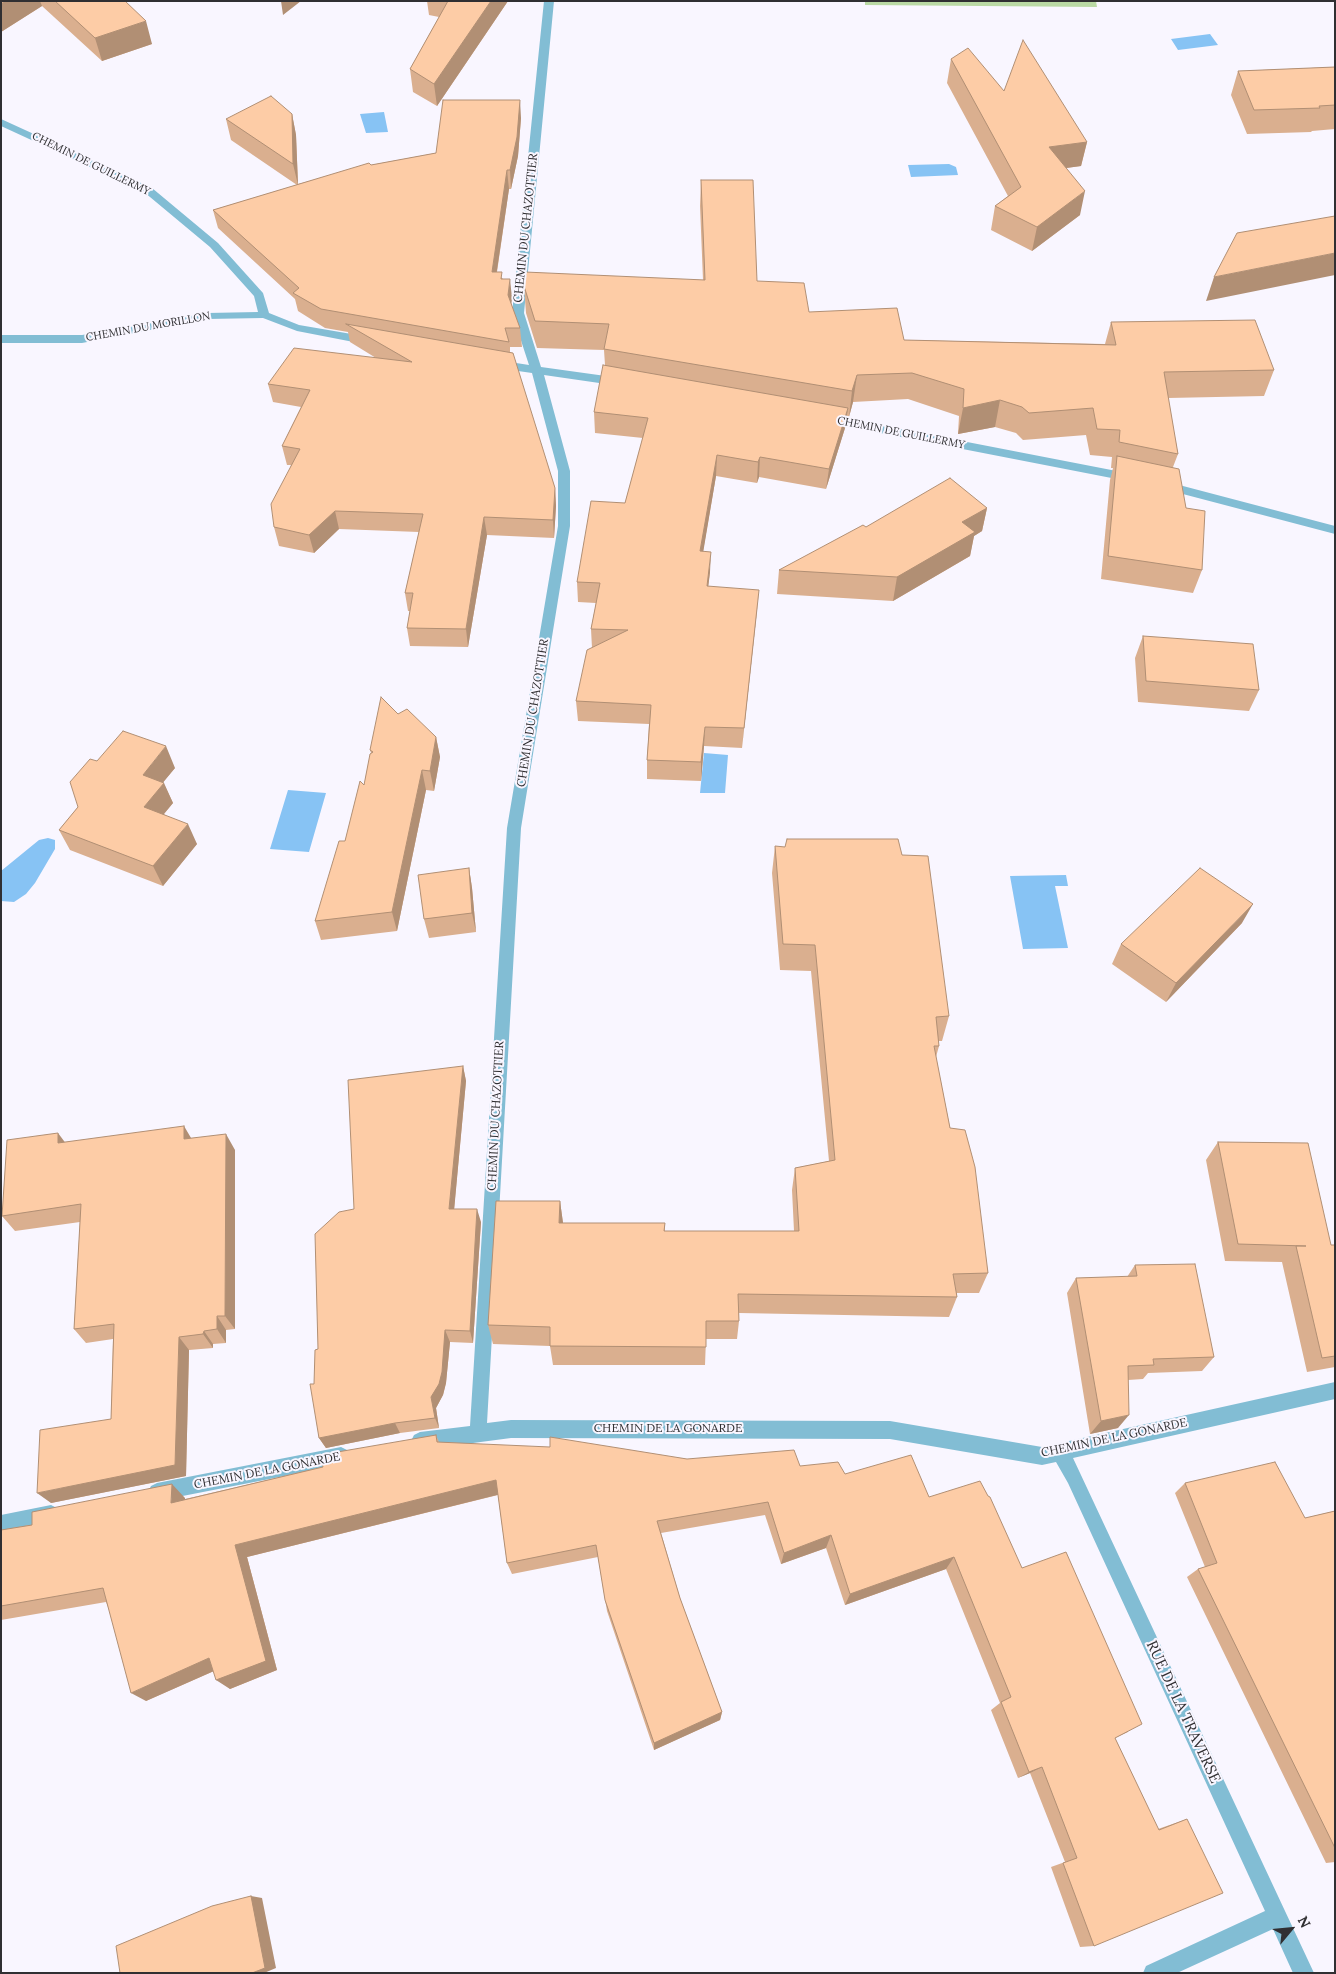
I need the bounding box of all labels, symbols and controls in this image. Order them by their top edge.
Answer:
street label: CHEMIN DE GUILLERMY [30,130,152,198]
street label: CHEMIN DU CHAZOTTIER [511,153,541,303]
street label: CHEMIN DU MORILLON [85,310,211,344]
street label: CHEMIN DE GUILLERMY [836,414,966,452]
street label: CHEMIN DU CHAZOTTIER [514,638,552,788]
street label: CHEMIN DU CHAZOTTIER [485,1041,507,1191]
street label: CHEMIN DE LA GONARDE [1040,1416,1188,1460]
street label: CHEMIN DE LA GONARDE [594,1422,742,1436]
street label: CHEMIN DE LA GONARDE [193,1450,341,1492]
street label: RUE DE LA TRAVERSE [1142,1638,1224,1786]
north arrow [1266,1904,1316,1954]
text: N [1294,1913,1315,1931]

